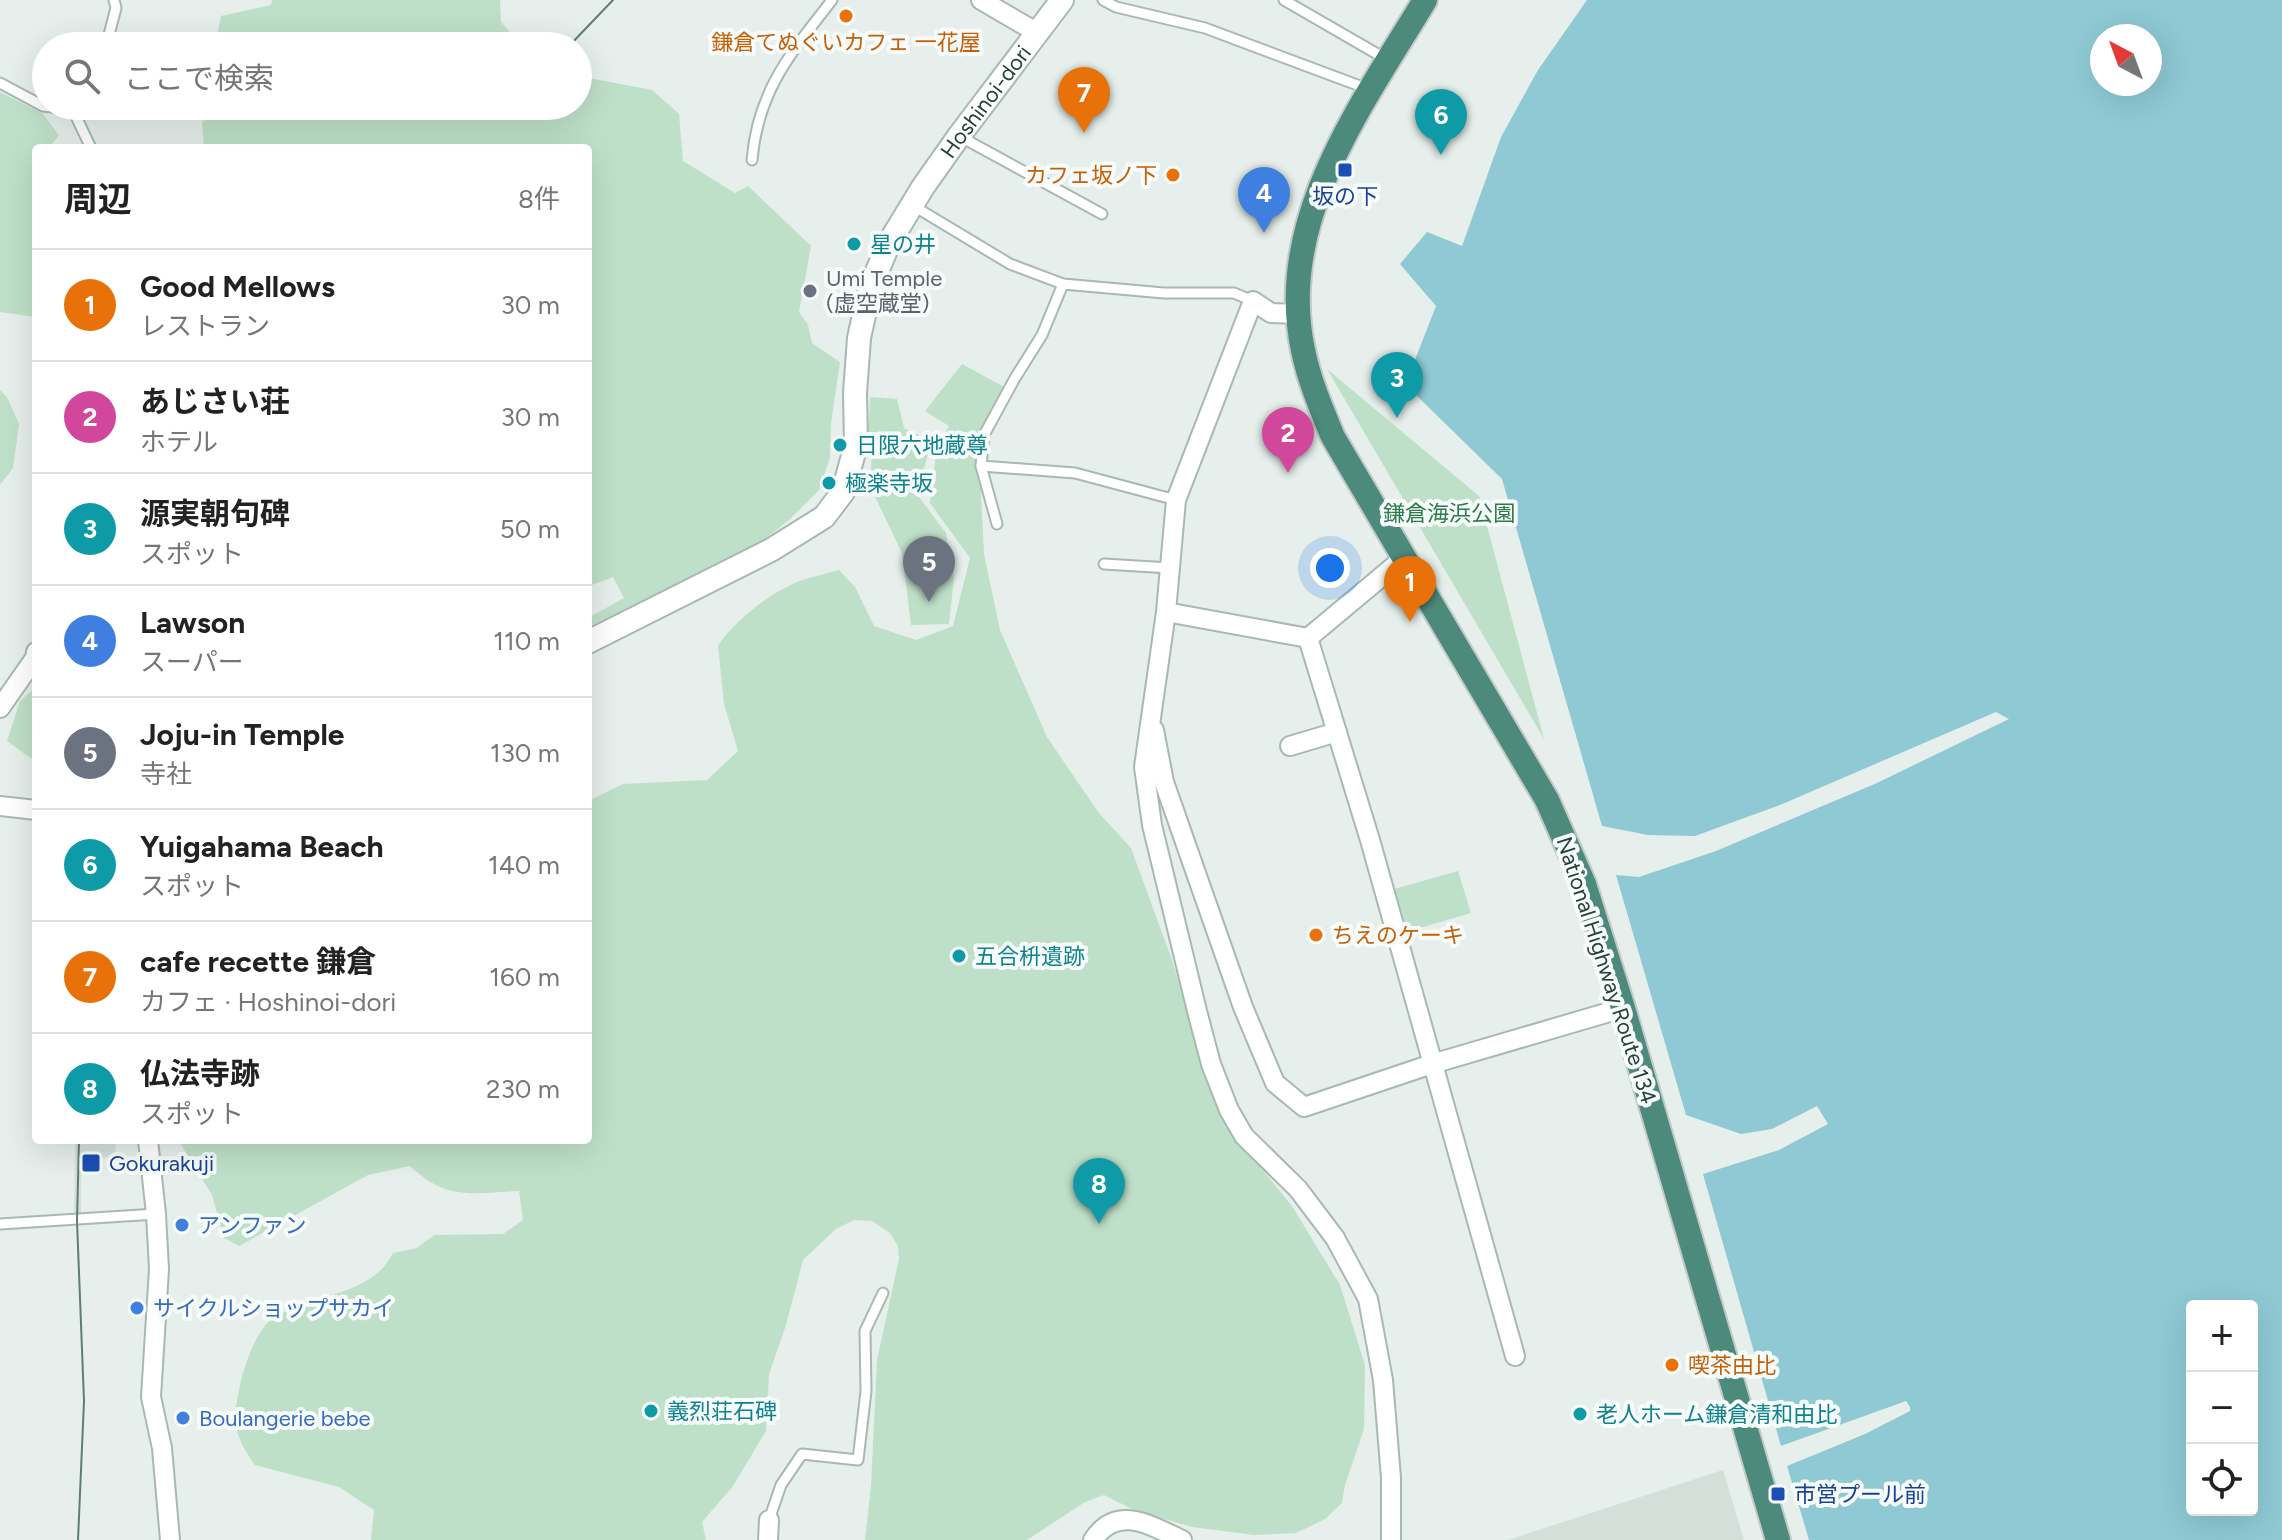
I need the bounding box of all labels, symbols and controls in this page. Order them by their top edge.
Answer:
marker: 鎌倉てぬぐいカフェ 一花屋 [837,7,855,25]
north arrow [2090,24,2162,96]
place label: 鎌倉てぬぐいカフェ 一花屋 [711,29,981,56]
search box [32,32,592,120]
street label: Hoshinoi-dori [935,40,1037,164]
icon: search [60,54,104,98]
text: ここで検索 [124,60,274,97]
pin: 7 [1058,67,1110,133]
pin: 6 [1415,89,1467,155]
marker: 坂の下 [1336,161,1354,179]
place label: カフェ坂ノ下 [1025,162,1157,189]
marker: カフェ坂ノ下 [1164,166,1182,184]
pin: 4 [1238,167,1290,233]
text: 周辺 [64,179,132,220]
text: 8件 [518,183,560,215]
place label: 坂の下 [1312,183,1378,210]
place label: 星の井 [870,231,936,258]
marker: 星の井 [845,235,863,253]
place label: Umi Temple (虚空蔵堂) [826,265,942,317]
text: Good Mellows [140,268,335,305]
marker: Umi Temple (虚空蔵堂) [801,282,819,300]
text: 1 [85,289,95,321]
text: 30 m [501,289,560,321]
text: レストラン [140,310,270,342]
pin: 3 [1371,352,1423,418]
text: あじさい荘 [140,383,290,420]
text: 2 [82,401,98,433]
text: 30 m [501,401,560,433]
pin: 2 [1262,407,1314,473]
text: ホテル [140,426,218,458]
place label: 日限六地蔵尊 [856,432,988,459]
marker: 日限六地蔵尊 [831,436,849,454]
place label: 極楽寺坂 [845,470,933,497]
marker: 極楽寺坂 [820,474,838,492]
text: 源実朝句碑 [140,495,290,532]
park label: 鎌倉海浜公園 [1383,500,1515,527]
text: 3 [83,513,97,545]
text: 50 m [500,513,560,545]
pin: 5 [903,536,955,602]
text: スポット [140,538,244,570]
your location [1310,548,1350,588]
pin: 1 [1384,556,1436,622]
text: Lawson [140,604,245,641]
text: 4 [82,625,98,657]
text: 110 m [493,625,560,657]
text: スーパー [140,646,244,678]
text: Joju-in Temple [140,716,344,753]
text: 5 [82,737,98,769]
text: 130 m [490,737,560,769]
text: 寺社 [140,758,192,790]
text: Yuigahama Beach [140,828,384,865]
street label: National Highway Route 134 [1551,833,1662,1107]
text: 6 [82,849,98,881]
text: 140 m [488,849,560,881]
text: スポット [140,870,244,902]
place label: ちえのケーキ [1332,922,1464,949]
marker: ちえのケーキ [1307,926,1325,944]
text: cafe recette 鎌倉 [140,943,376,980]
place label: 五合枡遺跡 [975,943,1085,970]
marker: 五合枡遺跡 [950,947,968,965]
text: 7 [83,961,97,993]
text: 160 m [489,961,560,993]
text: カフェ · Hoshinoi-dori [140,986,396,1018]
text: 仏法寺跡 [140,1055,260,1092]
text: 8 [82,1073,98,1105]
text: 230 m [486,1073,560,1105]
text: スポット [140,1098,244,1130]
place label: Gokurakuji [109,1150,214,1177]
marker: Gokurakuji [80,1152,102,1174]
pin: 8 [1073,1158,1125,1224]
place label: アンファン [198,1212,306,1239]
marker: アンファン [173,1216,191,1234]
place label: サイクルショップサカイ [153,1295,394,1322]
marker: サイクルショップサカイ [128,1299,146,1317]
map controls [2186,1300,2258,1516]
button: + [2186,1300,2258,1372]
place label: 喫茶由比 [1688,1352,1776,1379]
marker: 喫茶由比 [1663,1356,1681,1374]
button: − [2186,1372,2258,1444]
place label: 義烈荘石碑 [667,1398,777,1425]
place label: 老人ホーム鎌倉清和由比 [1596,1401,1837,1428]
marker: 義烈荘石碑 [642,1402,660,1420]
place label: Boulangerie bebe [199,1405,371,1432]
marker: 老人ホーム鎌倉清和由比 [1571,1405,1589,1423]
marker: Boulangerie bebe [174,1409,192,1427]
button: locate [2186,1444,2258,1516]
place label: 市営プール前 [1794,1481,1926,1508]
marker: 市営プール前 [1769,1485,1787,1503]

